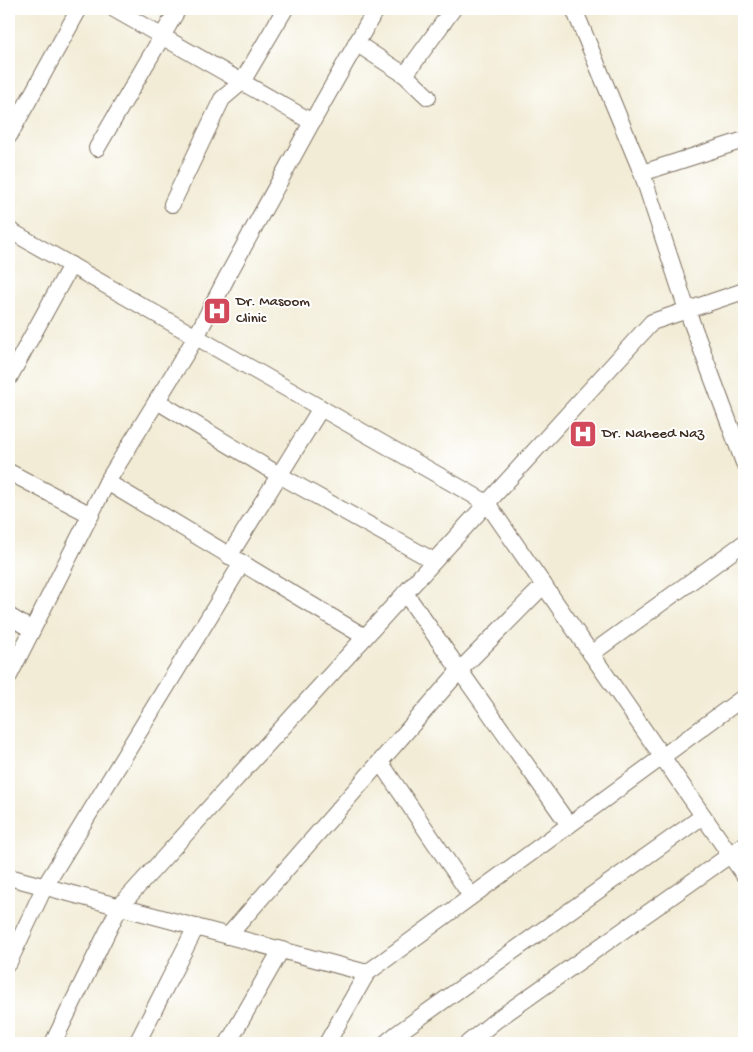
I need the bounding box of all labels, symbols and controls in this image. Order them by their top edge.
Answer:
place label: Dr. Masoom Clinic [235,293,310,328]
hospital icon: Dr. Masoom Clinic [202,296,232,326]
hospital icon: Dr. Naheed Naz [568,419,598,449]
place label: Dr. Naheed Naz [601,425,704,443]

